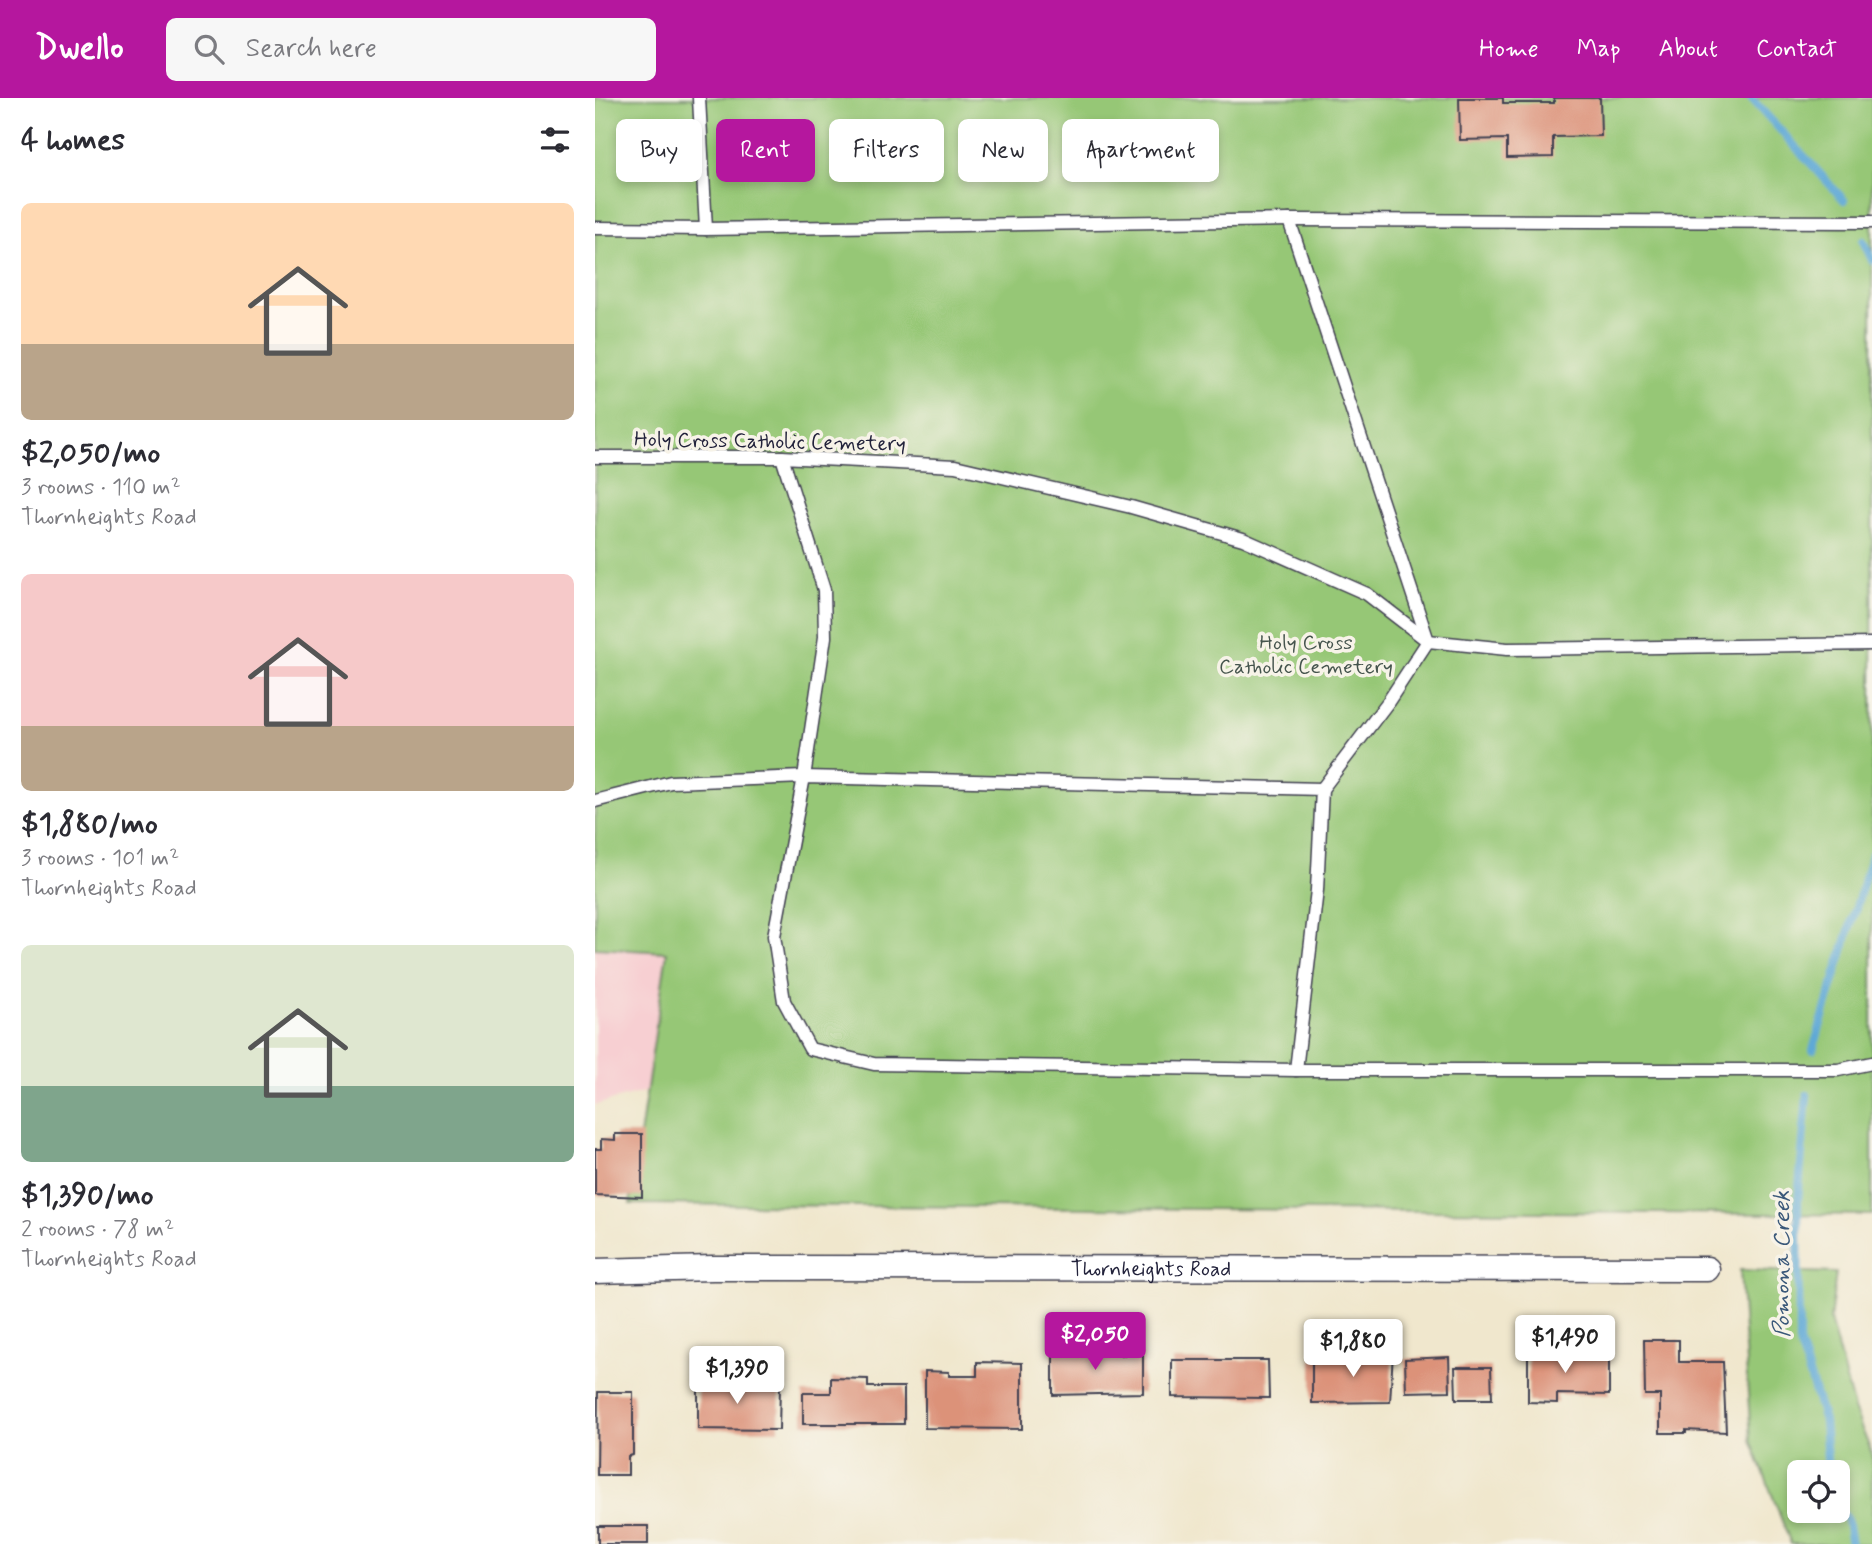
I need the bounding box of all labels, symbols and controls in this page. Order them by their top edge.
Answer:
search box [166,18,656,81]
text: Dwello [35,27,124,71]
icon: search [190,30,228,68]
text: Search here [246,32,377,66]
text: Home [1479,34,1539,65]
text: Map [1577,34,1621,65]
text: About [1659,34,1718,65]
text: Contact [1756,34,1837,65]
chip: Buy [616,119,702,182]
chip: Rent [716,119,815,182]
chip: Filters [829,119,944,182]
chip: New [958,119,1048,182]
chip: Apartment [1062,119,1219,182]
text: 4 homes [21,121,125,160]
icon: filters [536,121,574,159]
icon: home [235,248,361,374]
street label: Holy Cross Catholic Cemetery [634,426,906,458]
text: $2,050/mo [21,434,160,473]
text: 3 rooms · 110 m² [21,473,181,503]
text: Thornheights Road [21,503,197,533]
icon: home [235,619,361,745]
park label: Holy Cross Catholic Cemetery [1219,629,1393,681]
text: $1,880/mo [21,805,158,844]
text: 3 rooms · 101 m² [21,844,179,874]
text: Thornheights Road [21,874,197,904]
icon: home [235,990,361,1116]
text: $1,390/mo [21,1176,154,1215]
water label: Pomona Creek [1768,1191,1798,1338]
text: 2 rooms · 78 m² [21,1215,174,1245]
text: Thornheights Road [21,1245,197,1275]
street label: Thornheights Road [1071,1255,1231,1284]
pin: $2,050 [1038,1312,1152,1372]
pin: $1,490 [1508,1316,1622,1375]
text: $2,050 [1061,1320,1129,1350]
pin: $1,880 [1296,1320,1410,1379]
text: $1,490 [1531,1323,1599,1353]
text: $1,880 [1320,1327,1386,1357]
pin: $1,390 [680,1346,794,1406]
text: $1,390 [705,1354,769,1384]
map controls [1787,1460,1850,1523]
button: locate [1787,1460,1850,1523]

